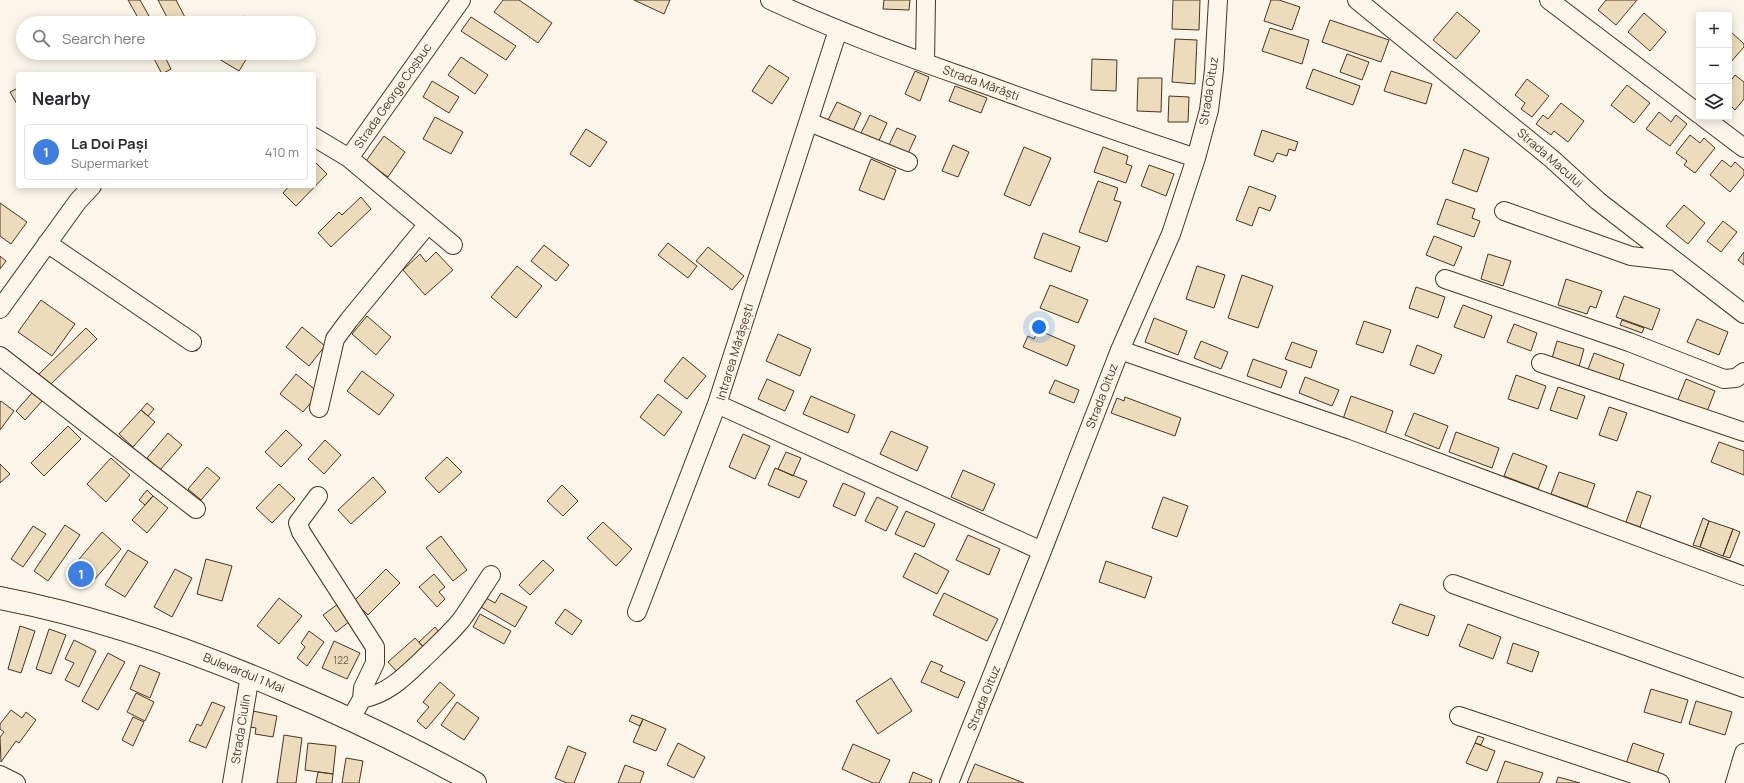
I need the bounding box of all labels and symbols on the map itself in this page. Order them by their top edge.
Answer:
street label: Strada George Coșbuc [350,39,436,152]
street label: Strada Oituz [1195,56,1222,126]
street label: Strada Mărăști [940,61,1022,104]
street label: Strada Macului [1514,124,1587,191]
street label: Intrarea Mărășești [712,301,757,402]
your location [1029,317,1049,337]
street label: Strada Oituz [1081,361,1122,431]
pin: 1 [68,559,94,589]
street label: Bulevardul 1 Mai [201,648,288,697]
house number: 122 [333,653,349,667]
street label: Strada Oituz [963,663,1004,733]
street label: Strada Ciulin [227,693,254,765]

